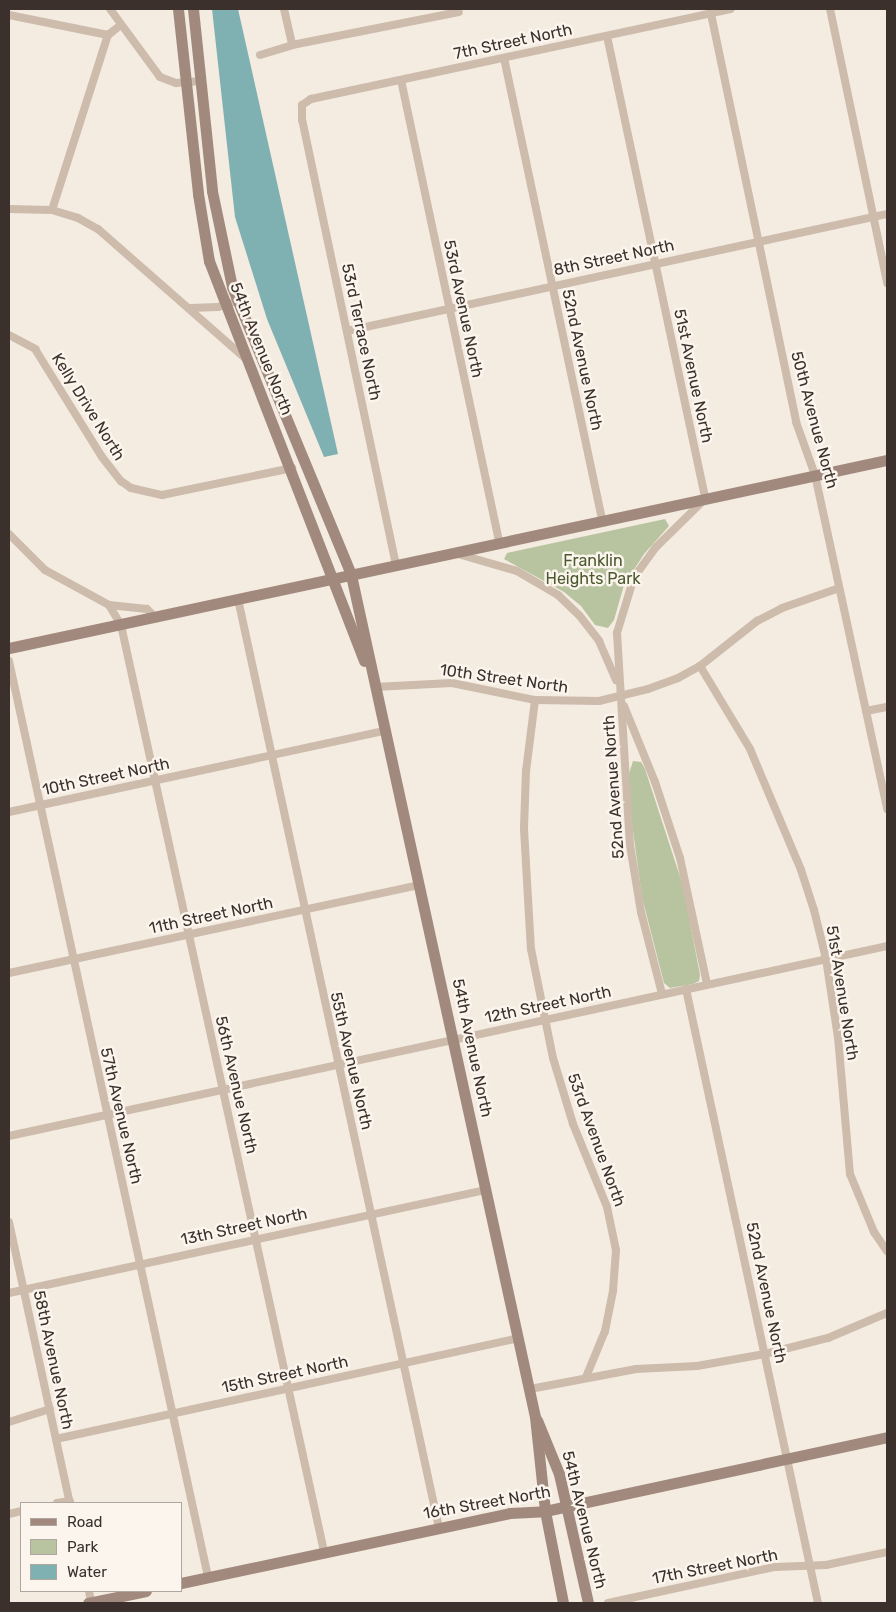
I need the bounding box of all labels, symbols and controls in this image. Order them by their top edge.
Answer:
street label: 7th Street North [452,20,574,64]
street label: 8th Street North [552,236,676,280]
street label: 53rd Avenue North [439,238,487,380]
street label: 53rd Terrace North [337,261,385,403]
street label: 54th Avenue North [226,280,296,418]
street label: 52nd Avenue North [558,287,606,433]
street label: 51st Avenue North [669,307,717,445]
street label: 50th Avenue North [786,349,842,491]
street label: Kelly Drive North [47,350,129,464]
park label: Franklin Heights Park [545,551,641,589]
street label: 10th Street North [439,660,569,698]
street label: 52nd Avenue North [599,714,629,860]
street label: 10th Street North [41,754,171,800]
street label: 11th Street North [147,893,275,939]
street label: 51st Avenue North [822,924,862,1062]
street label: 54th Avenue North [448,977,496,1119]
street label: 12th Street North [483,982,613,1028]
street label: 55th Avenue North [326,990,376,1132]
street label: 56th Avenue North [211,1014,261,1156]
street label: 57th Avenue North [96,1046,146,1186]
street label: 53rd Avenue North [563,1071,629,1209]
street label: 13th Street North [179,1204,309,1250]
street label: 52nd Avenue North [742,1220,790,1366]
street label: 58th Avenue North [29,1289,77,1431]
street label: 15th Street North [220,1352,350,1398]
street label: 54th Avenue North [558,1449,610,1591]
street label: 16th Street North [422,1482,552,1524]
legend [20,1502,182,1592]
text: Road [67,1513,103,1531]
text: Park [67,1538,98,1556]
street label: 17th Street North [651,1545,779,1589]
text: Water [67,1563,107,1581]

